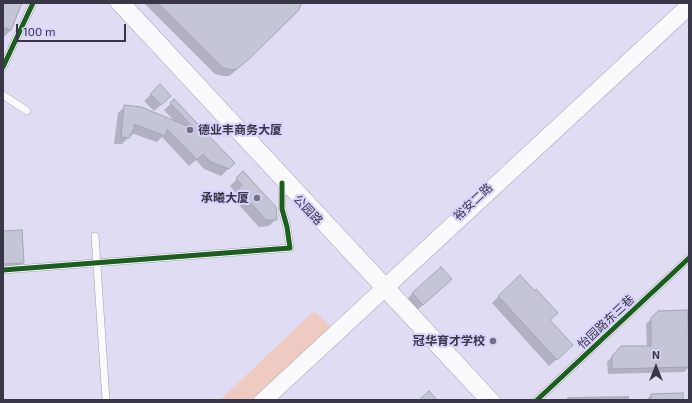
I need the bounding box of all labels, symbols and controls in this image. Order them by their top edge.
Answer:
scale bar [18,16,128,42]
text: 100 m [23,24,55,38]
place label: 德业丰商务大厦 [198,123,282,137]
marker: 德业丰商务大厦 [185,125,195,135]
street label: 裕安二路 [451,180,495,224]
place label: 承曦大厦 [201,191,249,205]
street label: 公园路 [290,192,326,228]
marker: 承曦大厦 [252,193,262,203]
street label: 怡园路东三巷 [575,292,637,352]
place label: 冠华育才学校 [413,334,485,348]
marker: 冠华育才学校 [488,336,498,346]
north arrow [636,347,676,387]
text: N [652,348,660,361]

